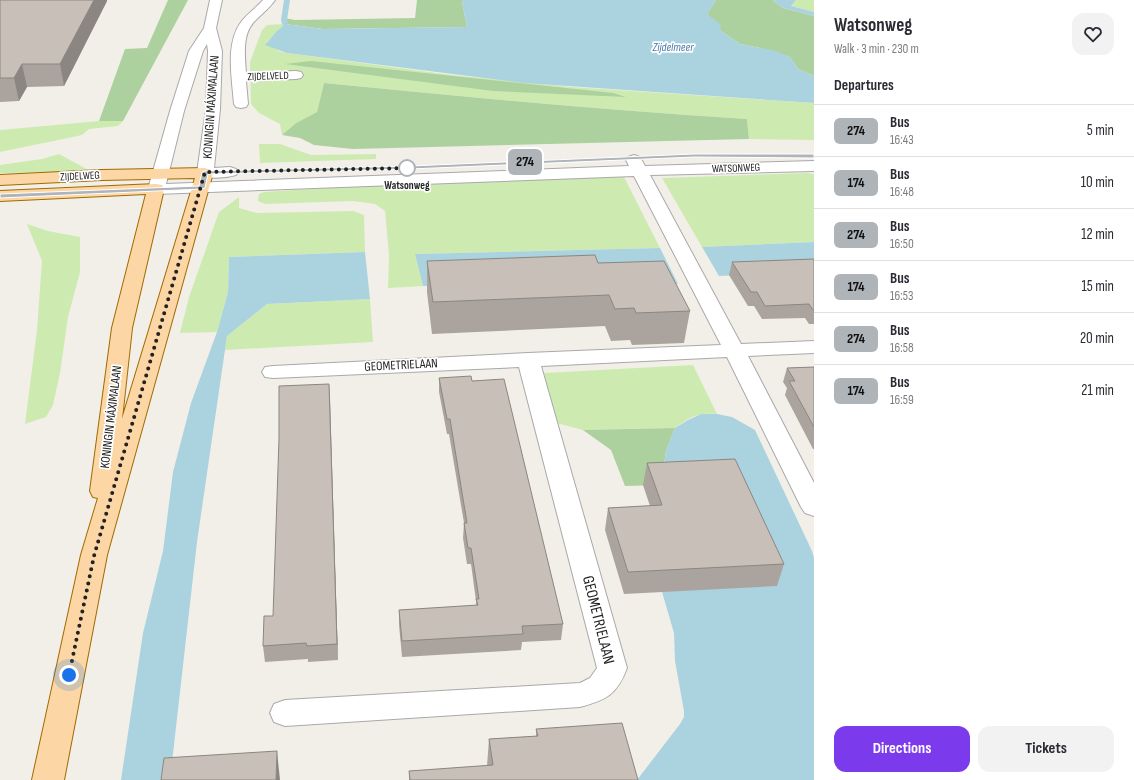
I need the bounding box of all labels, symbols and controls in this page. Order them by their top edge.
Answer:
button: heart [1072,13,1114,55]
text: Watsonweg [834,14,912,37]
water label: Zijdelmeer [651,40,694,55]
text: Walk · 3 min · 230 m [834,41,919,57]
street label: KONINGIN MÁXIMALAAN [199,55,223,159]
street label: ZIJDELVELD [247,69,289,83]
text: Departures [834,76,894,95]
text: Bus [890,113,909,132]
text: 5 min [1087,121,1114,140]
text: 274 [847,122,865,139]
text: 16:43 [890,132,914,148]
line badge: 274 [502,149,548,175]
text: 274 [516,153,534,170]
marker: Watsonweg [398,159,416,177]
street label: WATSONWEG [712,161,760,175]
text: Bus [890,165,909,184]
street label: ZIJDELWEG [60,168,100,184]
text: 10 min [1081,173,1114,192]
text: 174 [847,174,865,191]
place label: Watsonweg [384,179,430,192]
text: 16:48 [890,184,914,200]
text: Bus [890,217,909,236]
text: 12 min [1081,225,1114,244]
text: 274 [847,226,865,243]
text: 16:50 [890,236,914,252]
text: Bus [890,269,909,288]
text: 15 min [1082,277,1114,296]
text: 174 [847,278,865,295]
text: 16:53 [890,288,913,304]
text: Bus [890,321,909,340]
text: 20 min [1080,329,1114,348]
text: 274 [847,330,865,347]
text: 16:58 [890,340,914,356]
street label: GEOMETRIELAAN [364,355,438,375]
street label: KONINGIN MÁXIMALAAN [97,365,125,469]
text: Bus [890,373,909,392]
text: 21 min [1081,381,1114,400]
text: 174 [847,382,865,399]
text: 16:59 [890,392,914,408]
street label: GEOMETRIELAAN [578,574,618,666]
your location [59,665,79,685]
button: Directions [834,726,970,772]
button: Tickets [978,726,1114,772]

